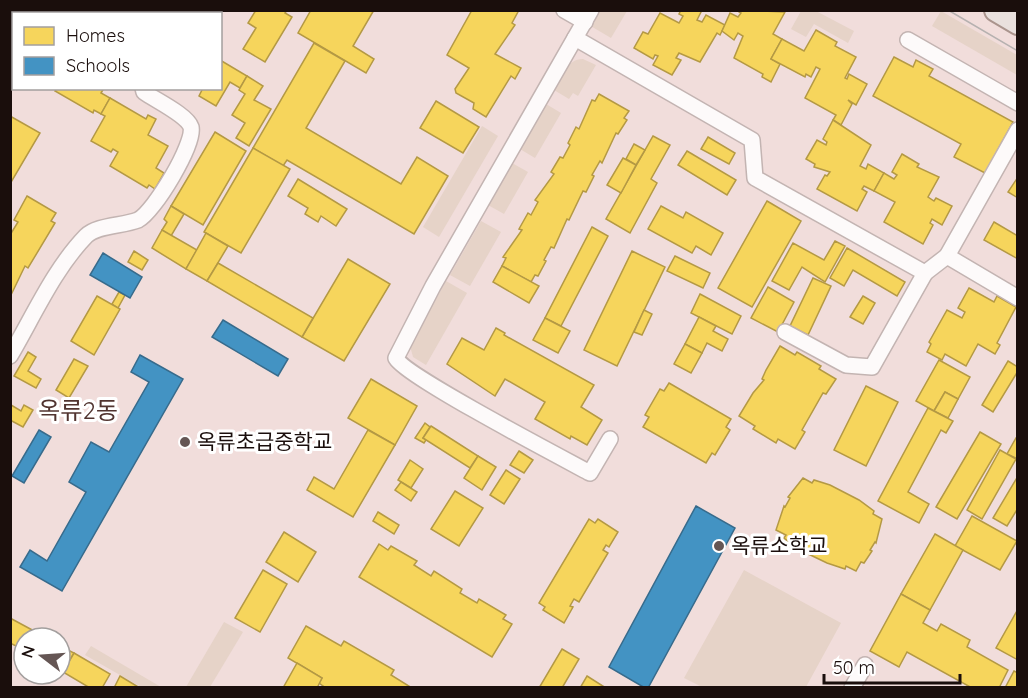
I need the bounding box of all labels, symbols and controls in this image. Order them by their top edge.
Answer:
legend [12,12,222,90]
text: Homes [66,24,125,47]
text: Schools [66,54,130,77]
district label: 옥류2동 [38,395,118,425]
place label: 옥류초급중학교 [197,428,332,454]
marker: 옥류초급중학교 [178,435,192,449]
place label: 옥류소학교 [731,532,828,558]
marker: 옥류소학교 [712,539,726,553]
north arrow [12,626,72,686]
text: N [16,643,39,660]
scale bar [824,647,960,685]
text: 50 m [833,656,875,679]

